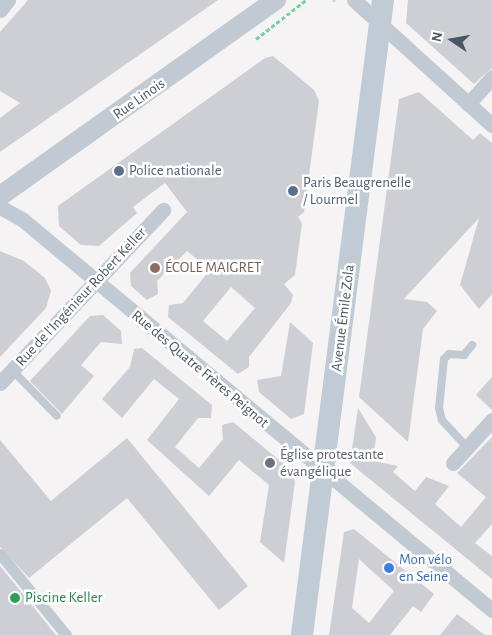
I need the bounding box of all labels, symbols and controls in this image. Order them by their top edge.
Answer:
north arrow [427,15,477,65]
text: N [429,31,445,43]
street label: Rue Linois [110,75,168,123]
place label: Police nationale [129,162,222,180]
marker: Police nationale [113,165,125,177]
place label: Paris Beaugrenelle / Lourmel [303,173,411,208]
marker: Paris Beaugrenelle / Lourmel [287,185,299,197]
street label: Rue de l'Ingénieur Robert Keller [12,224,150,370]
place label: ÉCOLE MAIGRET [165,259,261,277]
marker: ÉCOLE MAIGRET [149,262,161,274]
street label: Avenue Émile Zola [328,264,358,372]
street label: Rue des Quatre Frères Peignot [128,306,272,432]
place label: Église protestante évangélique [280,445,384,480]
marker: Église protestante évangélique [264,457,276,469]
place label: Mon vélo en Seine [399,550,452,585]
marker: Mon vélo en Seine [383,562,395,574]
place label: Piscine Keller [25,589,102,607]
marker: Piscine Keller [9,592,21,604]

